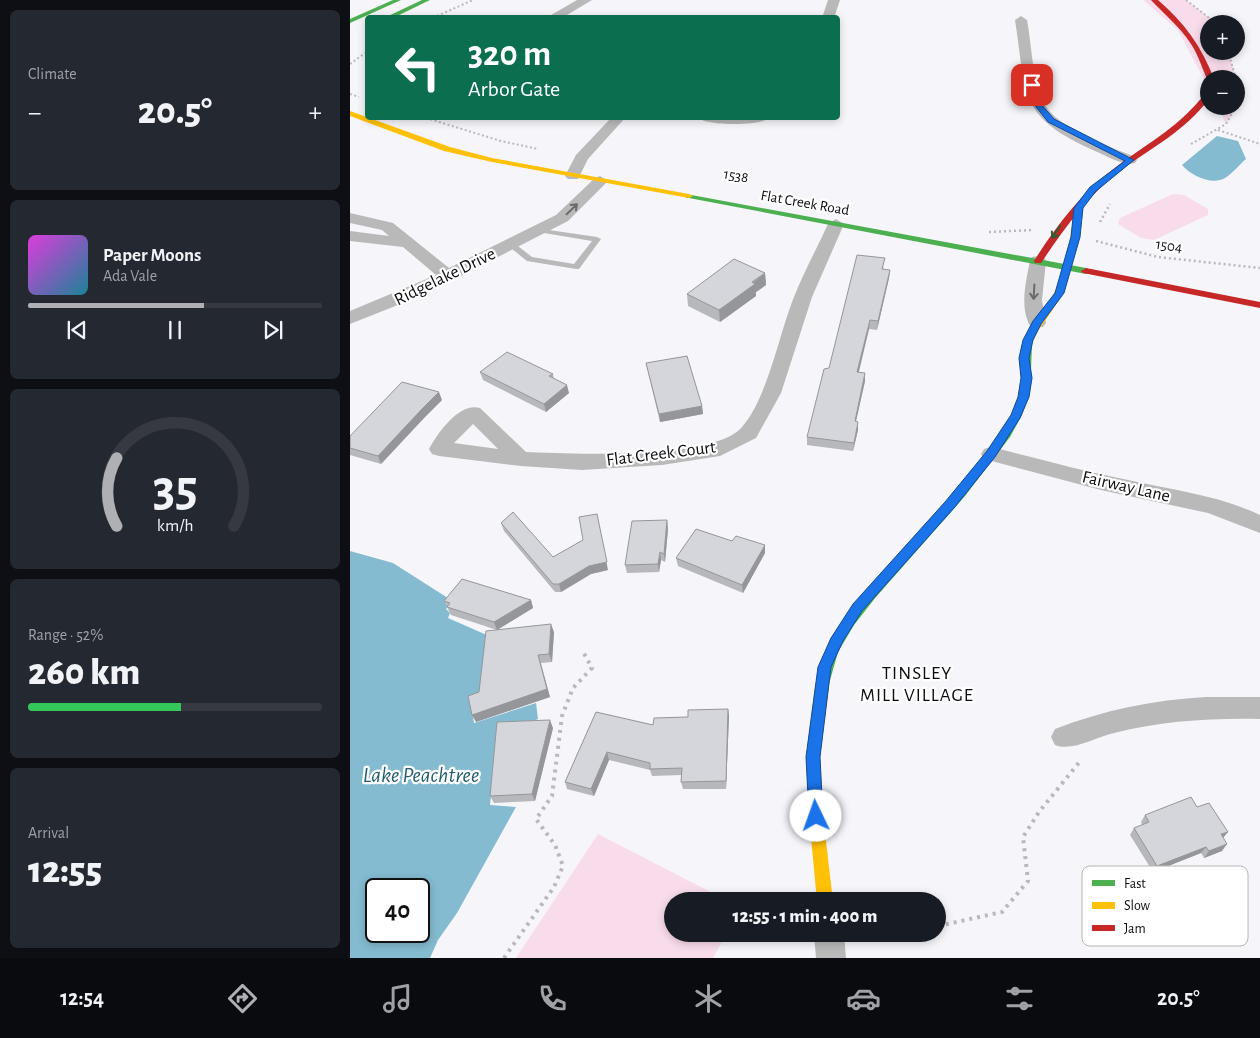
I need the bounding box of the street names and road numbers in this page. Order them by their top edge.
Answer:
street label: 1538 [723,166,749,186]
street label: Flat Creek Road [760,188,851,218]
street label: 1504 [1155,237,1183,255]
street label: Ridgelake Drive [392,245,498,309]
street label: Flat Creek Court [605,438,717,470]
street label: Fairway Lane [1080,468,1172,506]

